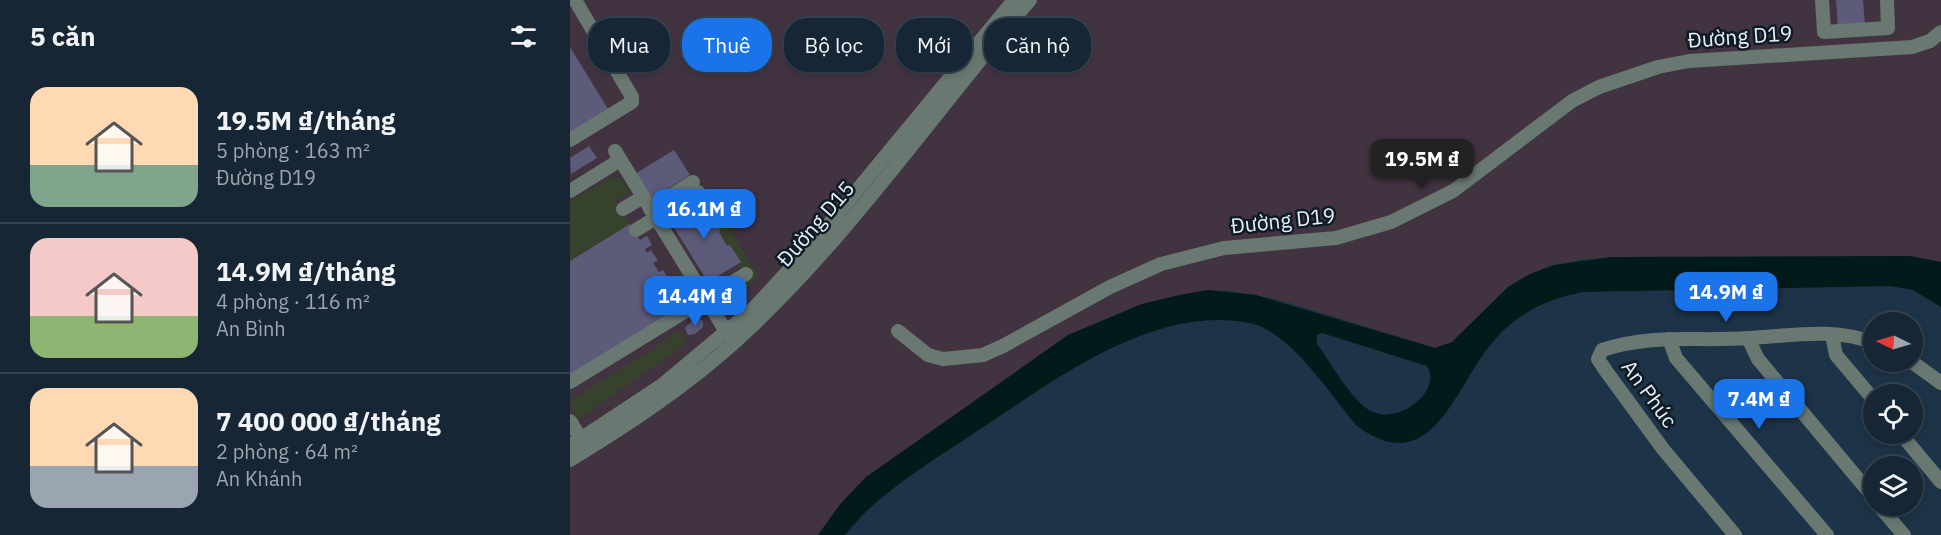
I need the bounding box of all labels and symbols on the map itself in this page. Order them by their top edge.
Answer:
street label: Đường D19 [1687,18,1793,54]
pin: 19.5M ₫ [1367,139,1477,190]
street label: Đường D15 [770,174,860,272]
pin: 16.1M ₫ [649,189,759,240]
street label: Đường D19 [1229,201,1337,239]
pin: 14.9M ₫ [1671,272,1781,323]
pin: 14.4M ₫ [640,276,750,327]
north arrow [1863,312,1923,372]
street label: An Phúc [1616,354,1684,433]
pin: 7.4M ₫ [1710,379,1808,430]

